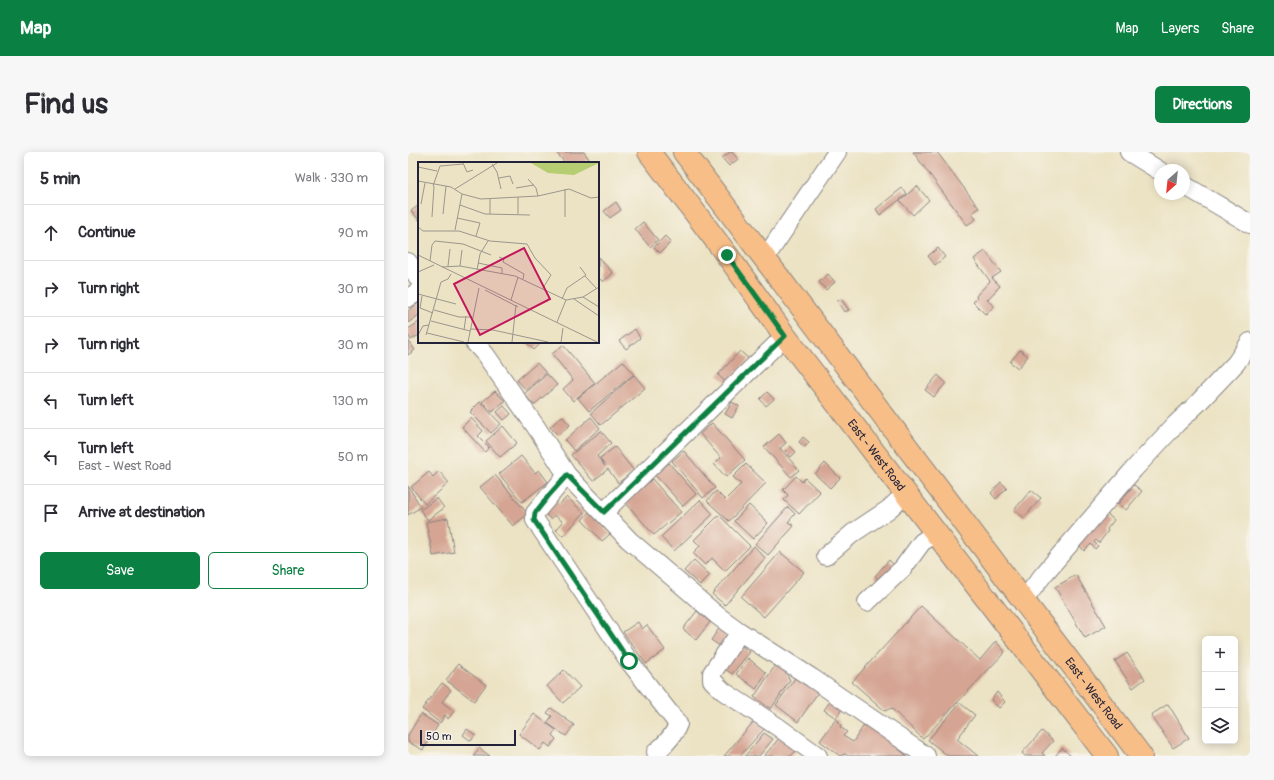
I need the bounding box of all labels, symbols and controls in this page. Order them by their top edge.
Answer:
text: Map [20,16,51,40]
text: Map [1116,20,1139,37]
text: Layers [1161,20,1199,37]
text: Share [1221,20,1254,37]
button: Directions [1155,86,1250,123]
text: Find us [24,87,108,122]
inset map [418,162,599,343]
north arrow [1154,164,1190,200]
text: 5 min [40,168,80,189]
text: Walk · 330 m [295,170,368,186]
icon: ahead [40,222,62,244]
text: Continue [78,223,136,242]
text: 90 m [338,225,368,241]
route end [718,246,736,264]
icon: right [40,278,62,300]
text: Turn right [78,279,139,298]
text: 30 m [338,281,368,297]
icon: right [40,334,62,356]
text: Turn right [78,335,139,354]
text: 30 m [338,337,368,353]
icon: left [40,390,62,412]
text: Turn left [78,391,134,410]
text: 130 m [332,393,368,409]
street label: East - West Road [844,416,909,494]
text: Turn left [78,439,134,458]
icon: left [40,446,62,468]
text: 50 m [338,449,368,465]
text: East - West Road [78,458,171,474]
icon: arrive [40,502,62,524]
text: Arrive at destination [78,503,205,522]
button: Save [40,552,200,589]
button: Share [208,552,368,589]
map controls [1202,636,1238,744]
button: + [1202,636,1238,672]
route start [620,652,638,670]
street label: East - West Road [1062,655,1126,732]
button: − [1202,672,1238,708]
button: layers [1202,708,1238,744]
scale bar [420,728,516,747]
text: 50 m [426,730,452,743]

